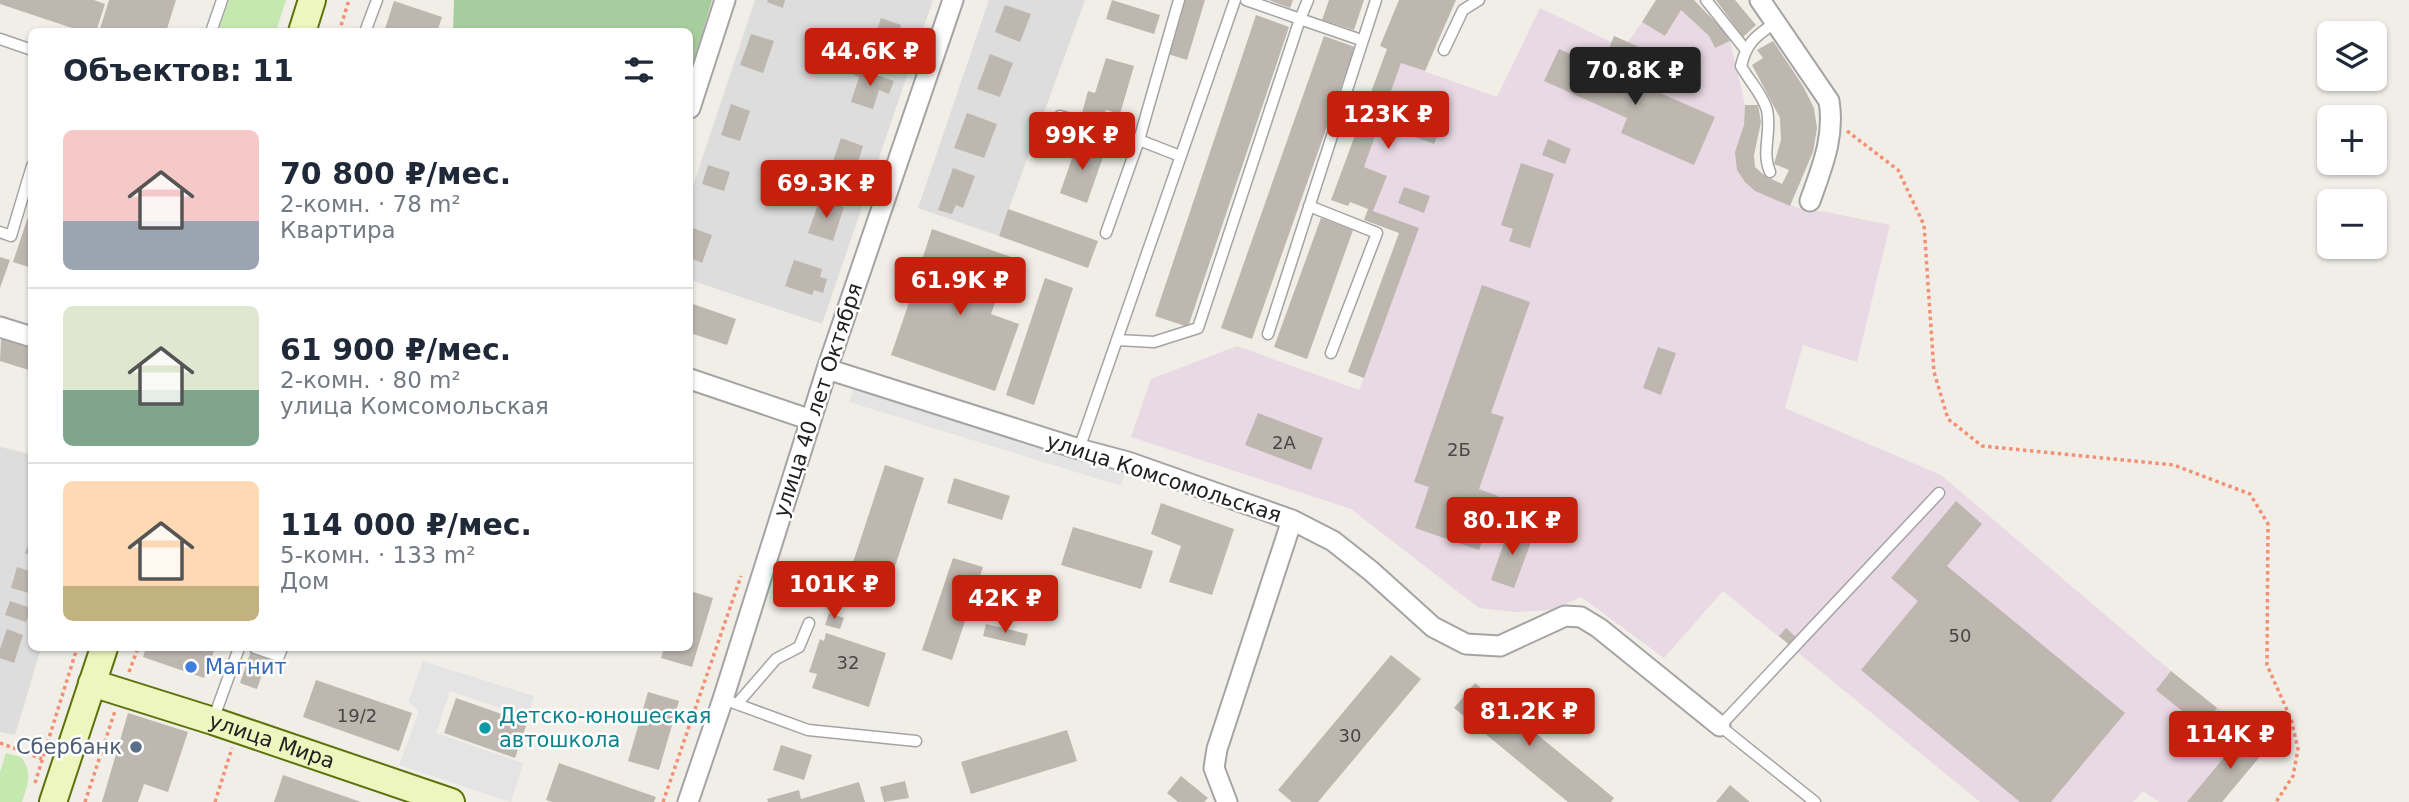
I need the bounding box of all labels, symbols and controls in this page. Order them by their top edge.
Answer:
map controls [2317,21,2387,259]
button: layers [2317,21,2387,91]
pin: 44.6K ₽ [805,28,935,88]
text: 44.6K ₽ [821,38,919,64]
pin: 70.8K ₽ [1570,48,1700,107]
icon: filters [620,51,658,89]
text: Объектов: 11 [63,53,294,88]
text: 70.8K ₽ [1586,57,1684,83]
pin: 123K ₽ [1331,92,1445,151]
text: 123K ₽ [1343,101,1433,127]
button: + [2317,105,2387,175]
pin: 99K ₽ [1033,113,1131,172]
text: 99K ₽ [1045,122,1119,148]
text: 70 800 ₽/мес. [280,156,511,191]
icon: home [119,158,203,242]
pin: 69.3K ₽ [761,160,891,220]
text: 69.3K ₽ [777,170,875,196]
button: − [2317,189,2387,259]
text: 2-комн. · 78 m² [280,191,461,217]
text: Квартира [280,217,396,243]
pin: 61.9K ₽ [895,258,1025,317]
text: 61.9K ₽ [911,267,1009,293]
street label: улица 40 лет Октября [769,280,867,520]
text: 61 900 ₽/мес. [280,332,511,367]
icon: home [119,334,203,418]
text: 2-комн. · 80 m² [280,367,461,393]
text: улица Комсомольская [280,393,549,419]
street label: улица Комсомольская [1044,429,1284,527]
house number: 2А [1272,432,1297,453]
house number: 2Б [1447,439,1471,460]
pin: 80.1K ₽ [1447,498,1577,557]
text: 114 000 ₽/мес. [280,507,532,542]
text: 80.1K ₽ [1463,507,1561,533]
icon: home [119,509,203,593]
text: 5-комн. · 133 m² [280,542,475,568]
pin: 101K ₽ [777,562,891,621]
text: Дом [280,568,329,594]
text: 101K ₽ [789,571,879,597]
pin: 42K ₽ [956,576,1054,635]
text: 42K ₽ [968,585,1042,611]
house number: 50 [1949,625,1971,646]
house number: 32 [837,652,859,673]
place label: Магнит [205,655,287,679]
marker: Магнит [183,659,199,675]
pin: 81.2K ₽ [1464,688,1594,748]
text: 81.2K ₽ [1480,698,1578,724]
place label: Детско-юношеская автошкола [499,704,711,752]
house number: 19/2 [337,705,377,726]
street label: улица Мира [206,709,338,774]
pin: 114K ₽ [2173,712,2287,771]
marker: Детско-юношеская автошкола [477,720,493,736]
text: 114K ₽ [2185,721,2275,747]
house number: 30 [1339,725,1361,746]
place label: Сбербанк [16,735,122,759]
marker: Сбербанк [128,739,144,755]

